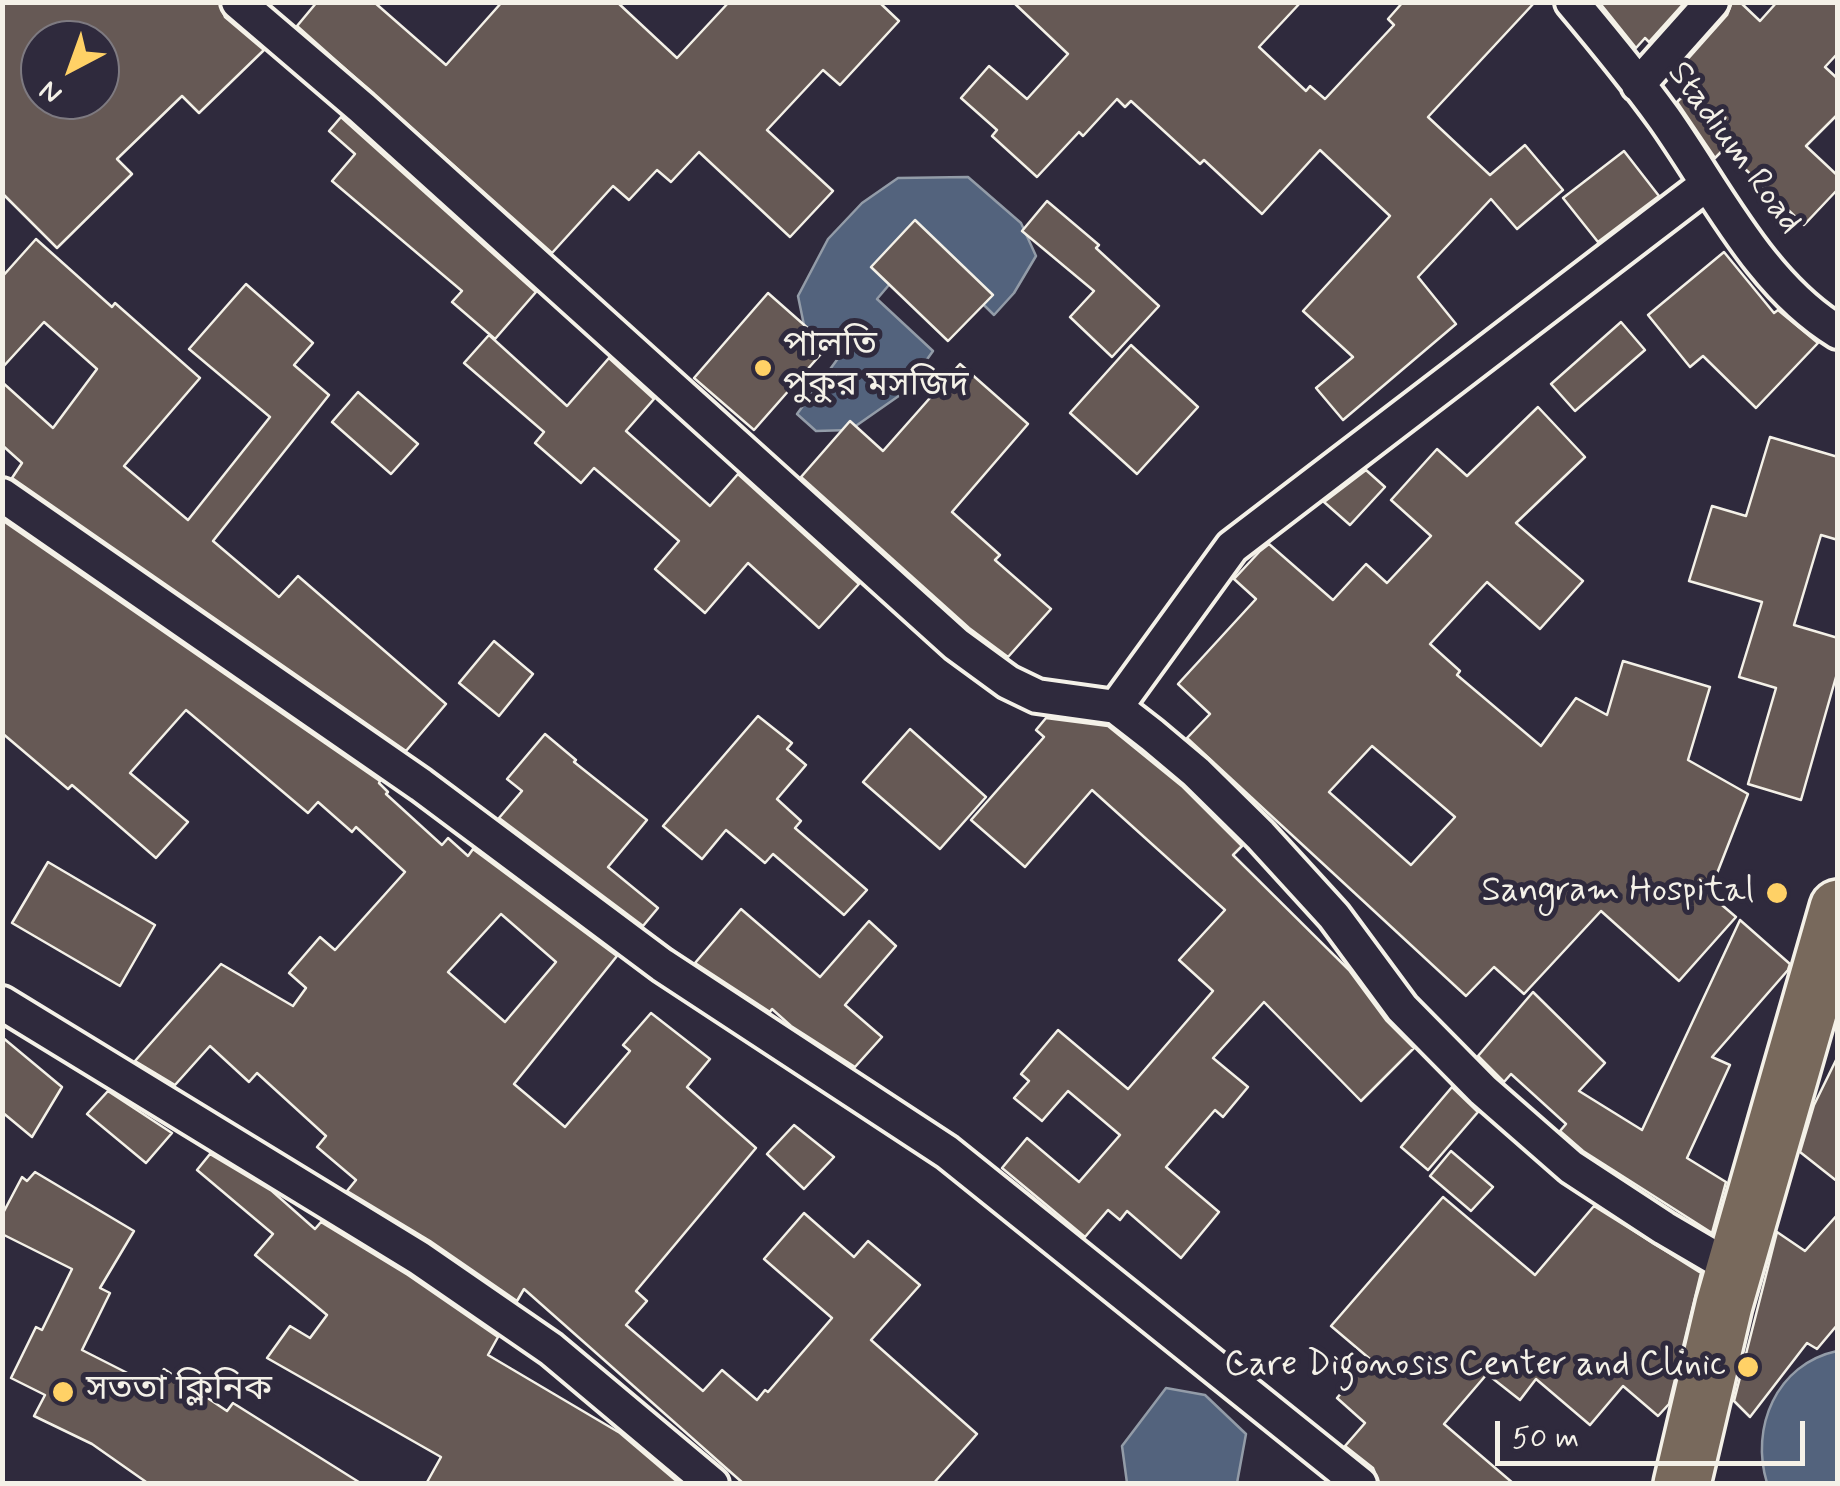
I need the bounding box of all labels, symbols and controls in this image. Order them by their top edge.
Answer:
north arrow [20,20,120,120]
street label: Stadium Road [1656,55,1810,243]
text: N [32,71,70,112]
place label: পালতি পুকুর মসজিদ [783,327,969,409]
marker: পালতি পুকুর মসজিদ [752,357,774,379]
place label: Sangram Hospital [1481,872,1754,914]
marker: Sangram Hospital [1764,880,1790,906]
place label: Care Digonosis Center and Clinic [1224,1346,1726,1388]
marker: Care Digonosis Center and Clinic [1735,1354,1761,1380]
place label: সততা ক্লিনিক [86,1371,272,1413]
marker: সততা ক্লিনিক [50,1379,76,1405]
scale bar [1500,1401,1810,1463]
text: 50 m [1512,1419,1579,1458]

